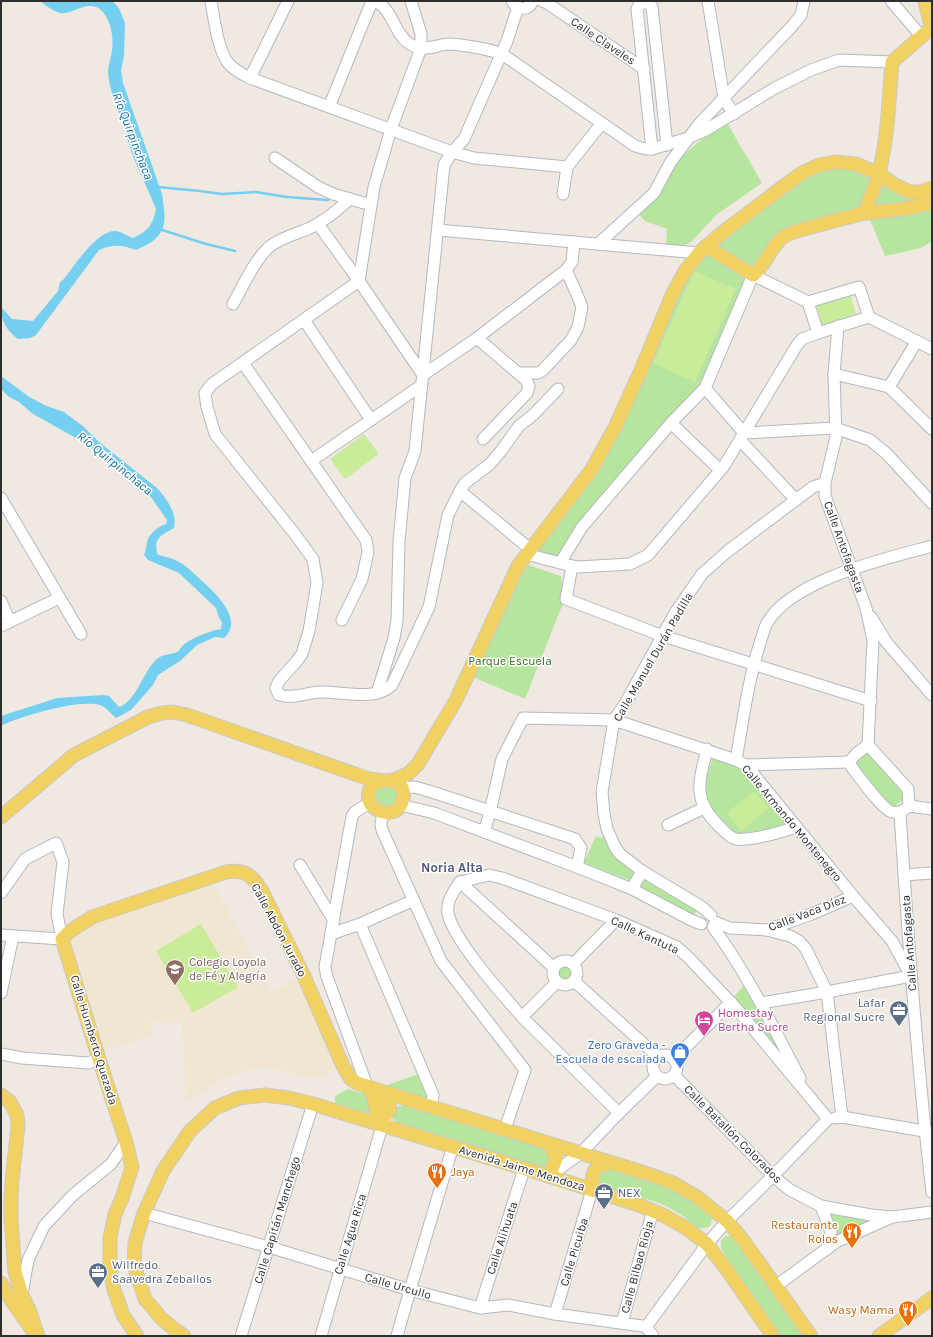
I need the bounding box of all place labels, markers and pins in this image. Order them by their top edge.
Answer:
place label: Colegio Loyola de Fé y Alegría [189,955,266,983]
school or university icon: Colegio Loyola de Fé y Alegría [164,958,186,986]
place label: Lafar Regional Sucre [803,996,886,1024]
office icon: Lafar Regional Sucre [888,999,910,1027]
place label: Homestay Bertha Sucre [718,1006,788,1034]
hotel icon: Homestay Bertha Sucre [693,1009,715,1037]
place label: Zero Graveda - Escuela de escalada [555,1038,666,1066]
shop icon: Zero Graveda - Escuela de escalada [669,1041,691,1069]
restaurant icon: Jaya [426,1161,448,1189]
place label: Jaya [451,1165,475,1179]
office icon: NEX [593,1182,615,1210]
place label: NEX [618,1186,641,1200]
place label: Restaurante Rolos [771,1218,838,1246]
restaurant icon: Restaurante Rolos [841,1221,863,1249]
place label: Wilfredo Saavedra Zeballos [112,1258,212,1286]
office icon: Wilfredo Saavedra Zeballos [87,1261,109,1289]
restaurant icon: Wasy Mama [897,1299,919,1327]
place label: Wasy Mama [828,1303,894,1317]

